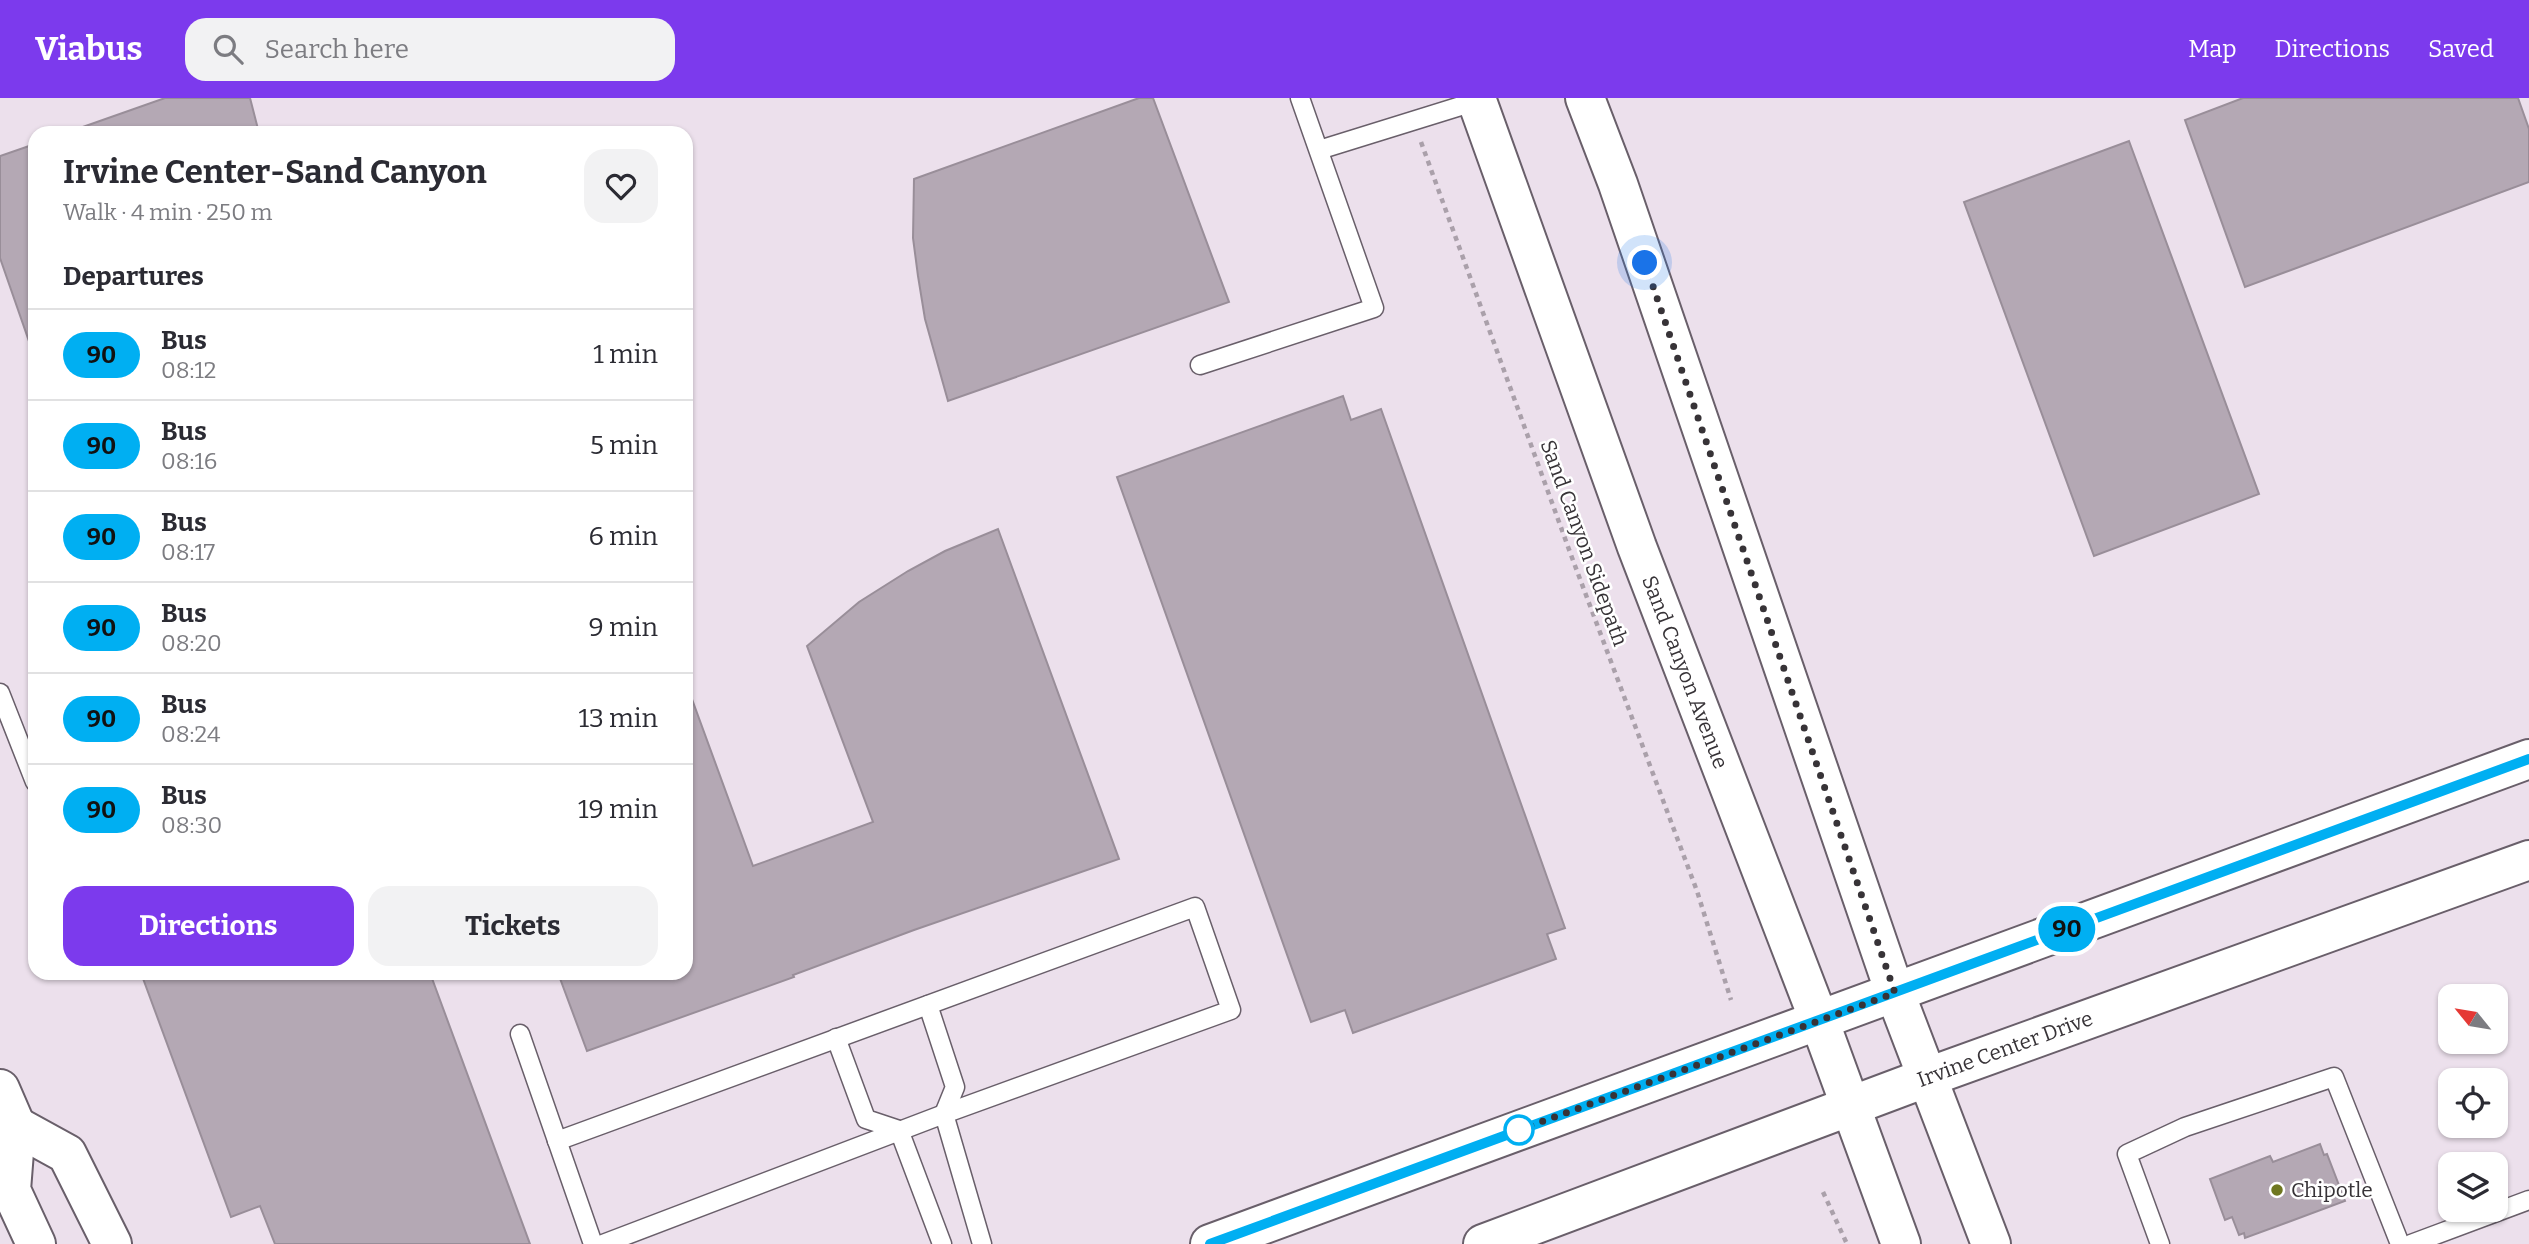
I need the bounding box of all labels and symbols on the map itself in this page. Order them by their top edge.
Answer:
your location [1627,245,1662,280]
street label: Sand Canyon Sidepath [1535,436,1633,650]
street label: Sand Canyon Avenue [1636,572,1734,772]
line badge: 90 [2036,906,2098,952]
north arrow [2438,984,2508,1054]
street label: Irvine Center Drive [1914,1005,2096,1093]
unlabelled marker [1504,1115,1534,1145]
place label: Chipotle [2291,1177,2373,1203]
marker: Chipotle [2269,1182,2285,1198]

